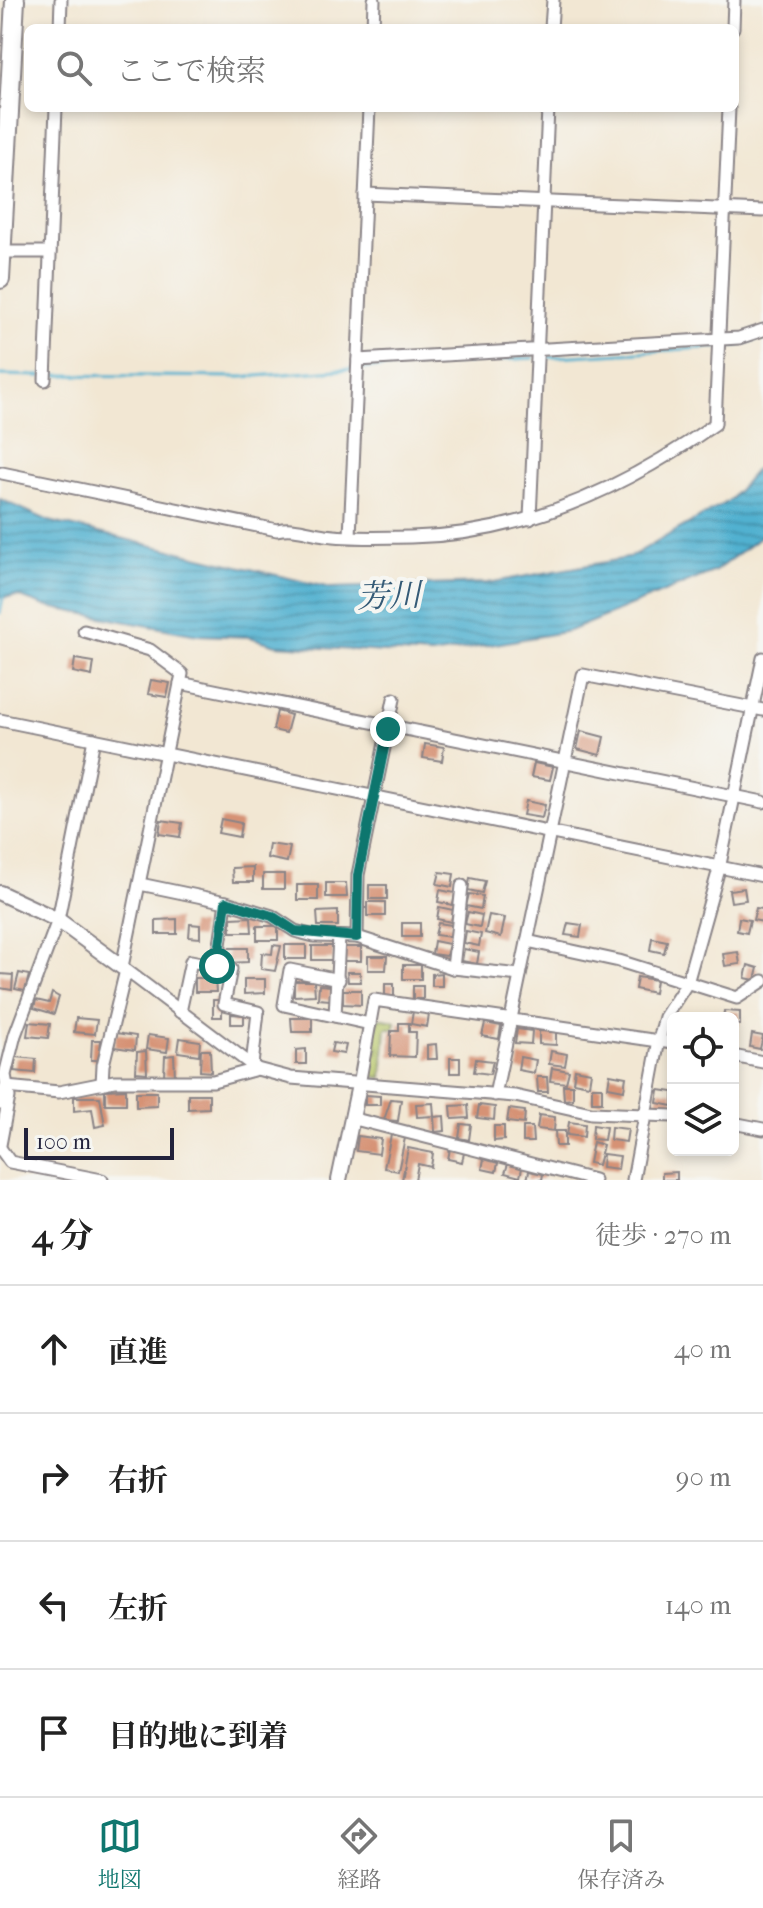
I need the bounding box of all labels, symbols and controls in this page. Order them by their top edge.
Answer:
search box [24,24,739,112]
icon: search [52,46,96,90]
text: ここで検索 [116,54,266,89]
water label: 芳川 [356,576,425,616]
route end [370,711,406,747]
route start [199,948,235,984]
map controls [667,1012,739,1156]
button: locate [667,1012,739,1084]
button: layers [667,1084,739,1156]
scale bar [24,1124,174,1160]
text: 100 m [36,1129,91,1155]
text: 4 分 [32,1216,93,1256]
text: 徒歩 · 270 m [595,1220,731,1251]
icon: ahead [32,1327,76,1371]
text: 40 m [674,1334,731,1365]
text: 直進 [108,1335,168,1370]
icon: right [32,1455,76,1499]
text: 90 m [676,1462,731,1493]
text: 右折 [108,1463,168,1498]
icon: left [32,1583,76,1627]
text: 140 m [665,1590,731,1621]
text: 左折 [108,1591,168,1626]
icon: arrive [32,1711,76,1755]
text: 目的地に到着 [108,1719,288,1754]
tab: 地図 [98,1814,142,1893]
tab: 経路 [337,1814,381,1893]
tab: 保存済み [577,1814,665,1893]

